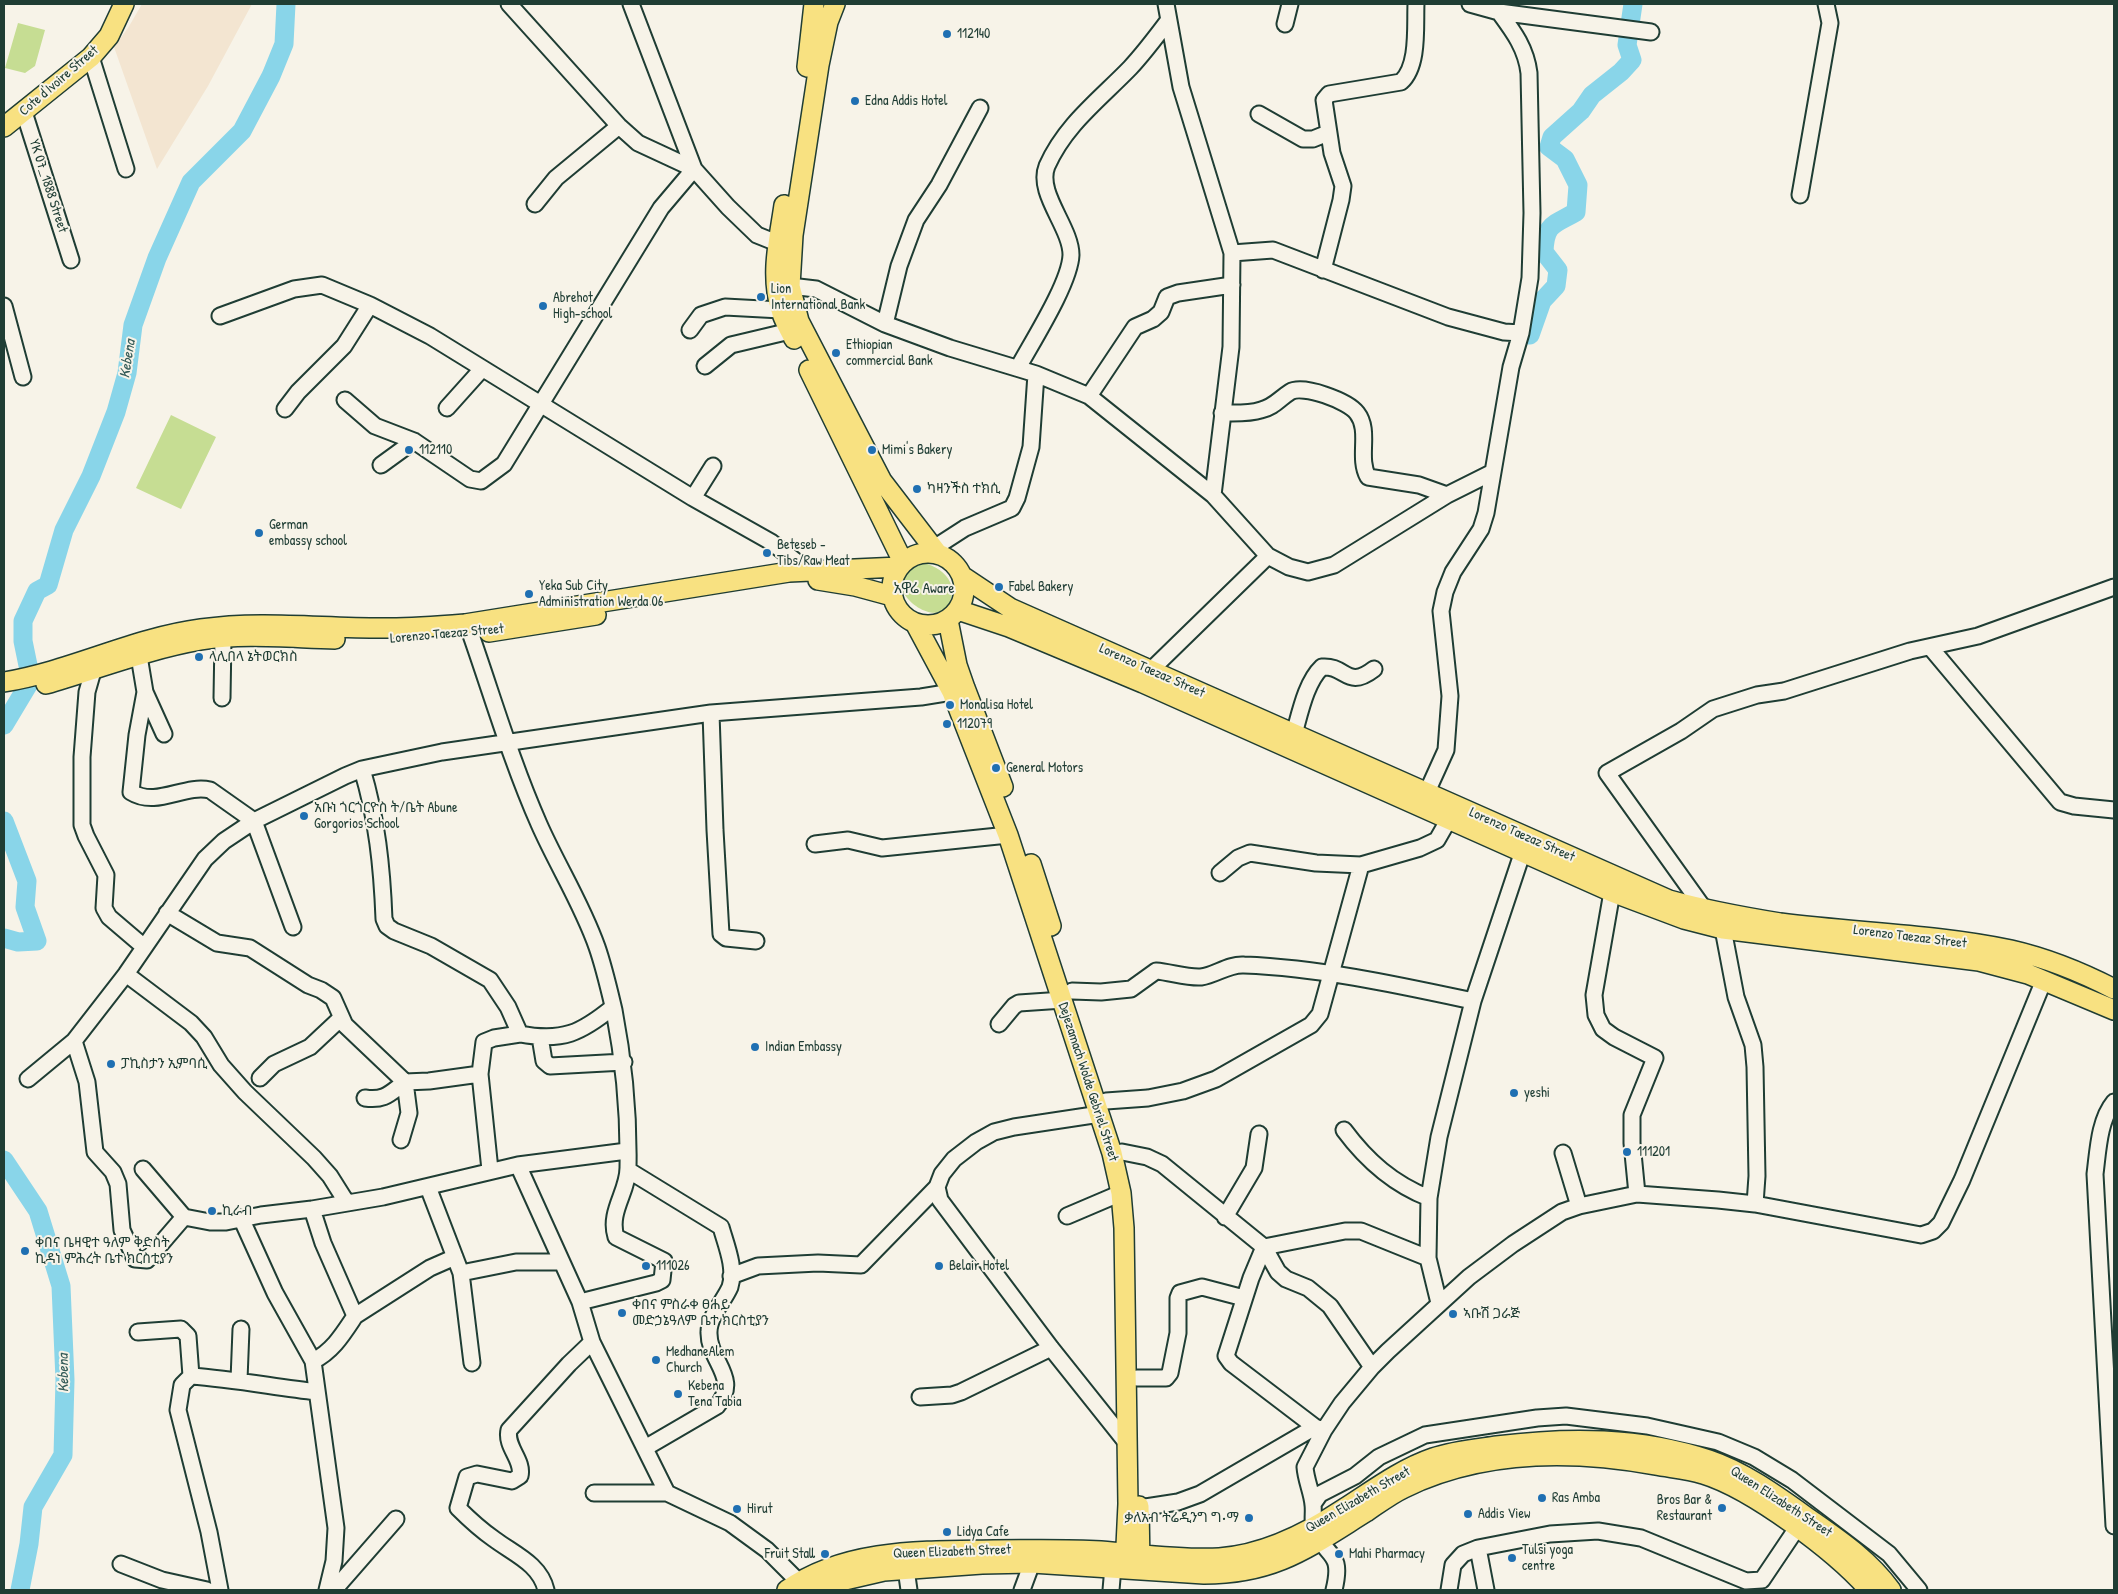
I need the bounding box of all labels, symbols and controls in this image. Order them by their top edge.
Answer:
place label: 112140 [957,26,990,42]
marker: 112140 [941,28,953,40]
street label: Cote d'Ivoire Street [16,42,102,120]
place label: Edna Addis Hotel [865,93,947,109]
marker: Edna Addis Hotel [849,95,861,107]
street label: YK 07_1888 Street [25,137,71,235]
place label: Lion International Bank [771,281,865,314]
place label: Abrehot High-school [553,290,612,322]
marker: Lion International Bank [755,291,767,303]
marker: Abrehot High-school [537,300,549,312]
place label: Ethiopian commercial Bank [846,337,933,370]
water label: Kebena [116,339,140,379]
marker: Ethiopian commercial Bank [830,347,842,359]
place label: 112110 [419,442,452,458]
place label: Mimi's Bakery [882,442,952,458]
marker: 112110 [403,444,415,456]
marker: Mimi's Bakery [866,444,878,456]
place label: ካዛንችስ ተክሲ [927,481,1000,497]
marker: ካዛንችስ ተክሲ [911,483,923,495]
place label: German embassy school [269,517,347,550]
marker: German embassy school [253,527,265,539]
place label: Beteseb - Tibs/Raw Meat [777,537,850,570]
marker: Beteseb - Tibs/Raw Meat [761,547,773,559]
place label: Yeka Sub City Administration Werda 06 [539,578,663,610]
place label: Fabel Bakery [1009,579,1073,595]
district label: አዋሬ Aware [893,580,955,598]
marker: Fabel Bakery [993,581,1005,593]
marker: Yeka Sub City Administration Werda 06 [523,588,535,600]
street label: Lorenzo Taezaz Street [390,621,504,647]
street label: Lorenzo Taezaz Street [1097,640,1207,702]
place label: ላሊበላ ኔትወርክስ [209,649,298,665]
marker: ላሊበላ ኔትወርክስ [193,651,205,663]
place label: Monalisa Hotel [960,697,1033,713]
marker: Monalisa Hotel [944,699,956,711]
place label: 112079 [957,716,992,732]
marker: 112079 [941,718,953,730]
place label: General Motors [1006,760,1083,776]
marker: General Motors [990,762,1002,774]
place label: አቡነ ጎርጎርዮስ ት/ቤት Abune Gorgorios School [314,800,458,832]
street label: Lorenzo Taezaz Street [1467,804,1577,866]
marker: አቡነ ጎርጎርዮስ ት/ቤት Abune Gorgorios School [298,810,310,822]
street label: Lorenzo Taezaz Street [1852,922,1968,952]
street label: Dejezamach Wolde Gebriel Street [1054,1000,1122,1164]
place label: Indian Embassy [765,1039,842,1055]
marker: Indian Embassy [749,1041,761,1053]
place label: ፓኪስታን ኢምባሲ [121,1056,207,1072]
marker: ፓኪስታን ኢምባሲ [105,1058,117,1070]
place label: yeshi [1524,1085,1550,1101]
marker: yeshi [1508,1087,1520,1099]
place label: 111201 [1637,1144,1670,1160]
marker: 111201 [1621,1146,1633,1158]
place label: ኪራብ [222,1203,252,1219]
marker: ኪራብ [206,1205,218,1217]
place label: ቀበና ቤዛዊተ ዓለም ቅድስት ኪዳነ ምሕረት ቤተ ክርስቲያን [35,1235,173,1268]
marker: ቀበና ቤዛዊተ ዓለም ቅድስት ኪዳነ ምሕረት ቤተ ክርስቲያን [19,1245,31,1257]
place label: 111026 [656,1258,690,1274]
place label: Belair Hotel [949,1258,1009,1274]
marker: 111026 [640,1260,652,1272]
marker: Belair Hotel [933,1260,945,1272]
place label: ቀበና ምስራቀ ፀሐይ መድኃኔዓለም ቤተ ክርስቲያን [632,1297,769,1330]
place label: ኣቡሽ ጋራጅ [1463,1306,1520,1322]
marker: ቀበና ምስራቀ ፀሐይ መድኃኔዓለም ቤተ ክርስቲያን [616,1307,628,1319]
marker: ኣቡሽ ጋራጅ [1447,1308,1459,1320]
place label: MedhaneAlem Church [666,1344,734,1376]
water label: Kebena [55,1354,73,1392]
marker: MedhaneAlem Church [650,1354,662,1366]
place label: Kebena Tena Tabia [688,1378,742,1410]
marker: Kebena Tena Tabia [672,1388,684,1400]
street label: Queen Elizabeth Street [1303,1463,1413,1537]
street label: Queen Elizabeth Street [1727,1463,1835,1541]
place label: Ras Amba [1552,1490,1600,1506]
marker: Ras Amba [1536,1492,1548,1504]
place label: Bros Bar & Restaurant [1657,1492,1712,1524]
place label: Hirut [747,1501,772,1517]
marker: Bros Bar & Restaurant [1716,1502,1728,1514]
marker: Hirut [731,1503,743,1515]
place label: Addis View [1478,1506,1531,1522]
marker: Addis View [1462,1508,1474,1520]
place label: ቃለአብ ትሬዲንግ ግ•ማ [1125,1510,1239,1526]
marker: ቃለአብ ትሬዲንግ ግ•ማ [1243,1512,1255,1524]
place label: Lidya Cafe [957,1524,1009,1540]
marker: Lidya Cafe [941,1526,953,1538]
street label: Queen Elizabeth Street [893,1542,1011,1562]
place label: Tulsi yoga centre [1522,1542,1573,1574]
place label: Fruit Stall [765,1546,815,1562]
place label: Mahi Pharmacy [1349,1546,1425,1562]
marker: Fruit Stall [819,1548,831,1560]
marker: Mahi Pharmacy [1333,1548,1345,1560]
marker: Tulsi yoga centre [1506,1552,1518,1564]

